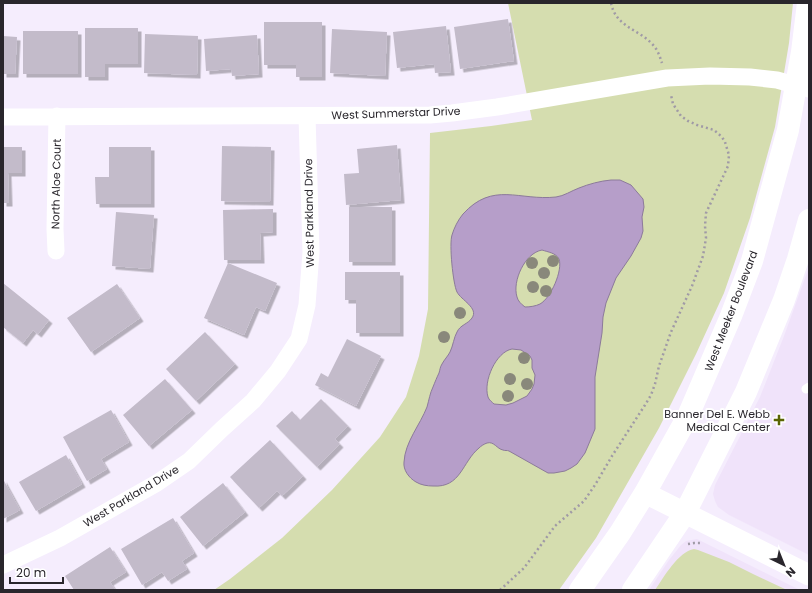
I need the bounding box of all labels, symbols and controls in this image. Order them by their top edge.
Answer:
street label: West Summerstar Drive [331,103,461,123]
street label: North Aloe Court [47,139,65,229]
street label: West Parkland Drive [300,158,318,268]
street label: West Meeker Boulevard [701,248,761,374]
place label: Banner Del E. Webb Medical Center [664,406,770,435]
marker: Banner Del E. Webb Medical Center [773,414,785,426]
street label: West Parkland Drive [80,461,182,531]
north arrow [764,545,804,585]
scale bar [10,559,63,585]
text: 20 m [16,564,46,581]
text: N [782,564,799,581]

